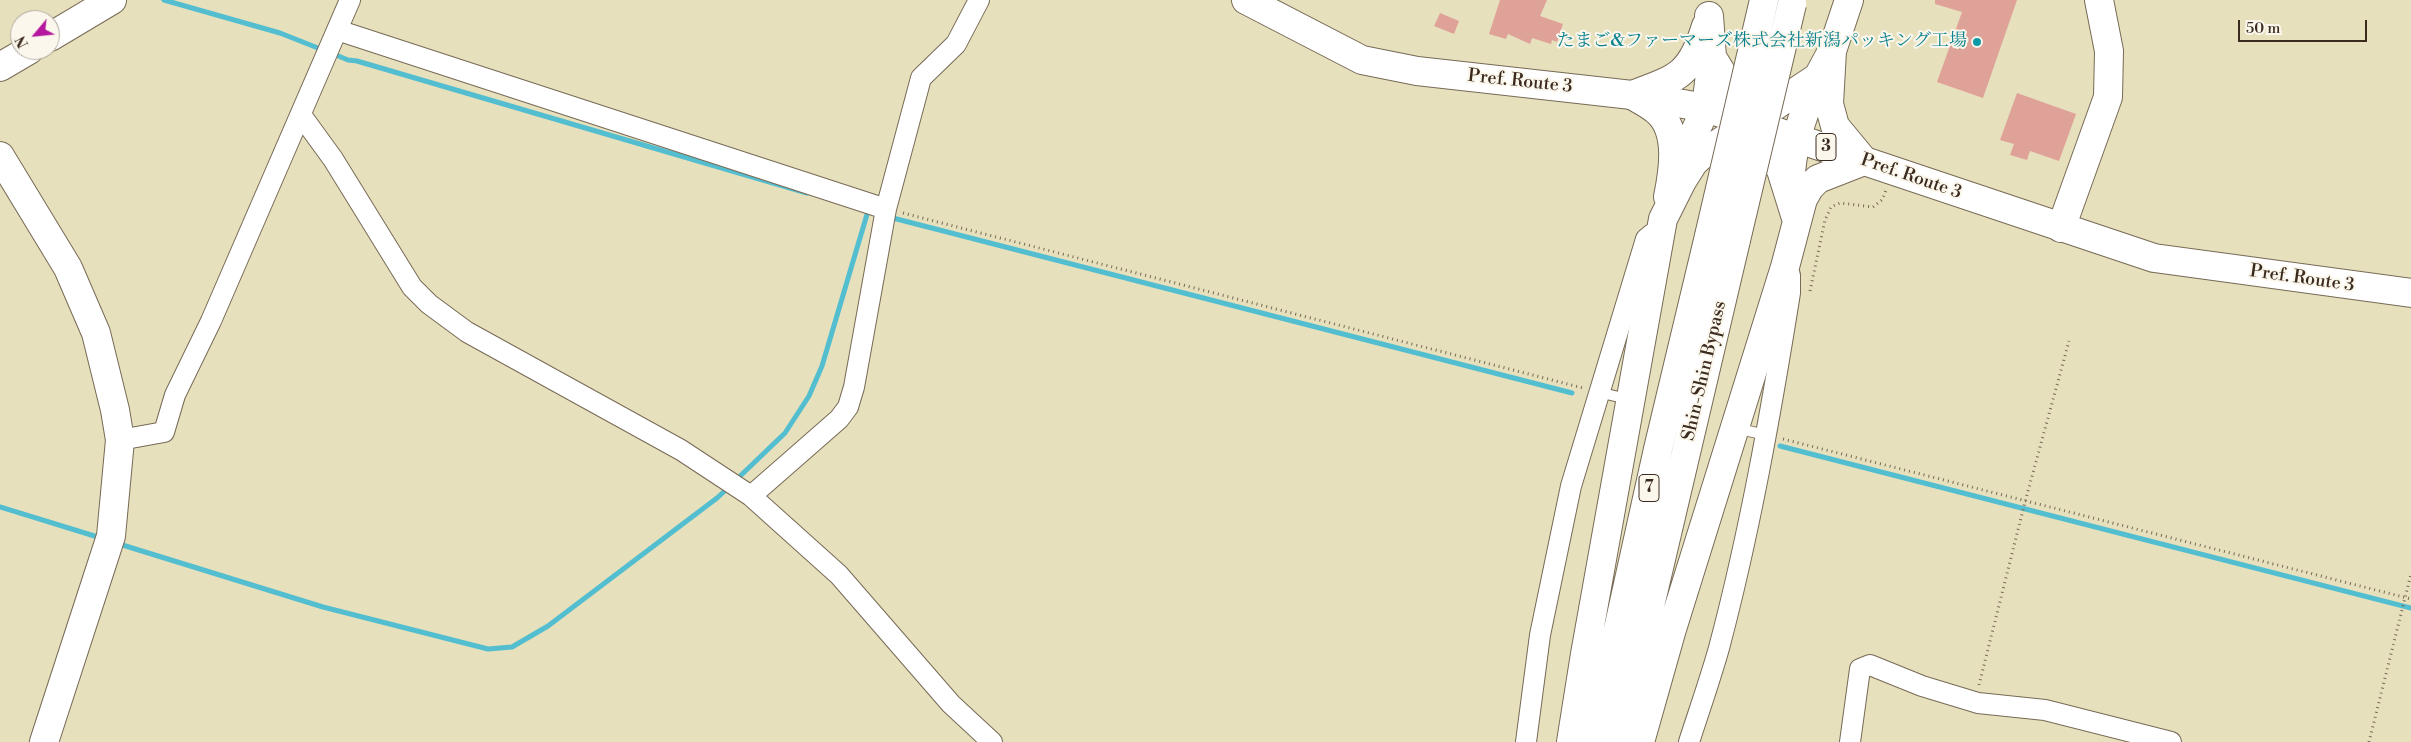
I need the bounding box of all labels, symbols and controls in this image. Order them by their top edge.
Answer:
north arrow [10,10,60,60]
scale bar [2241,10,2370,42]
text: 50 m [2246,19,2280,38]
place label: たまご&ファーマーズ株式会社新潟パッキング工場 [1557,31,1967,53]
text: N [12,32,33,51]
marker: たまご&ファーマーズ株式会社新潟パッキング工場 [1971,36,1983,48]
street label: Pref. Route 3 [1467,66,1573,98]
road number: 3 [1816,134,1836,160]
street label: Pref. Route 3 [1858,150,1964,204]
street label: Pref. Route 3 [2248,261,2356,297]
street label: Shin-Shin Bypass [1678,299,1732,443]
road number: 7 [1639,474,1659,502]

